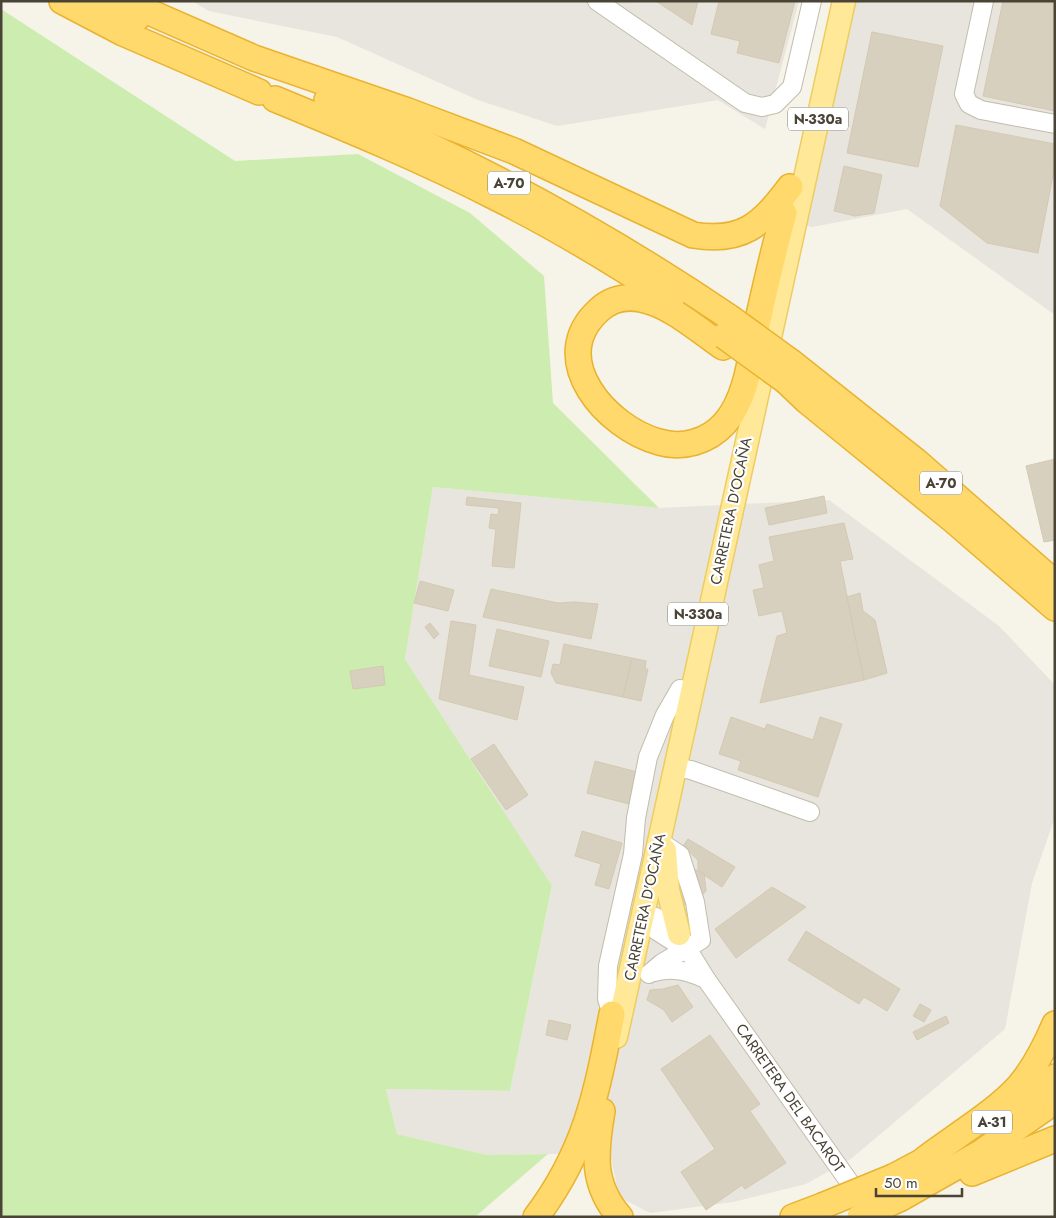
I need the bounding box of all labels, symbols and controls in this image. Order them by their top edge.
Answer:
road number: N-330a [788,108,848,130]
road number: A-70 [488,172,530,194]
street label: CARRETERA D'OCAÑA [705,435,757,587]
road number: A-70 [920,472,962,494]
road number: N-330a [668,602,728,626]
street label: CARRETERA D'OCAÑA [619,831,671,983]
street label: CARRETERA DEL BACAROT [730,1019,850,1177]
road number: A-31 [972,1110,1012,1134]
scale bar [876,1166,962,1198]
text: 50 m [884,1172,918,1194]

